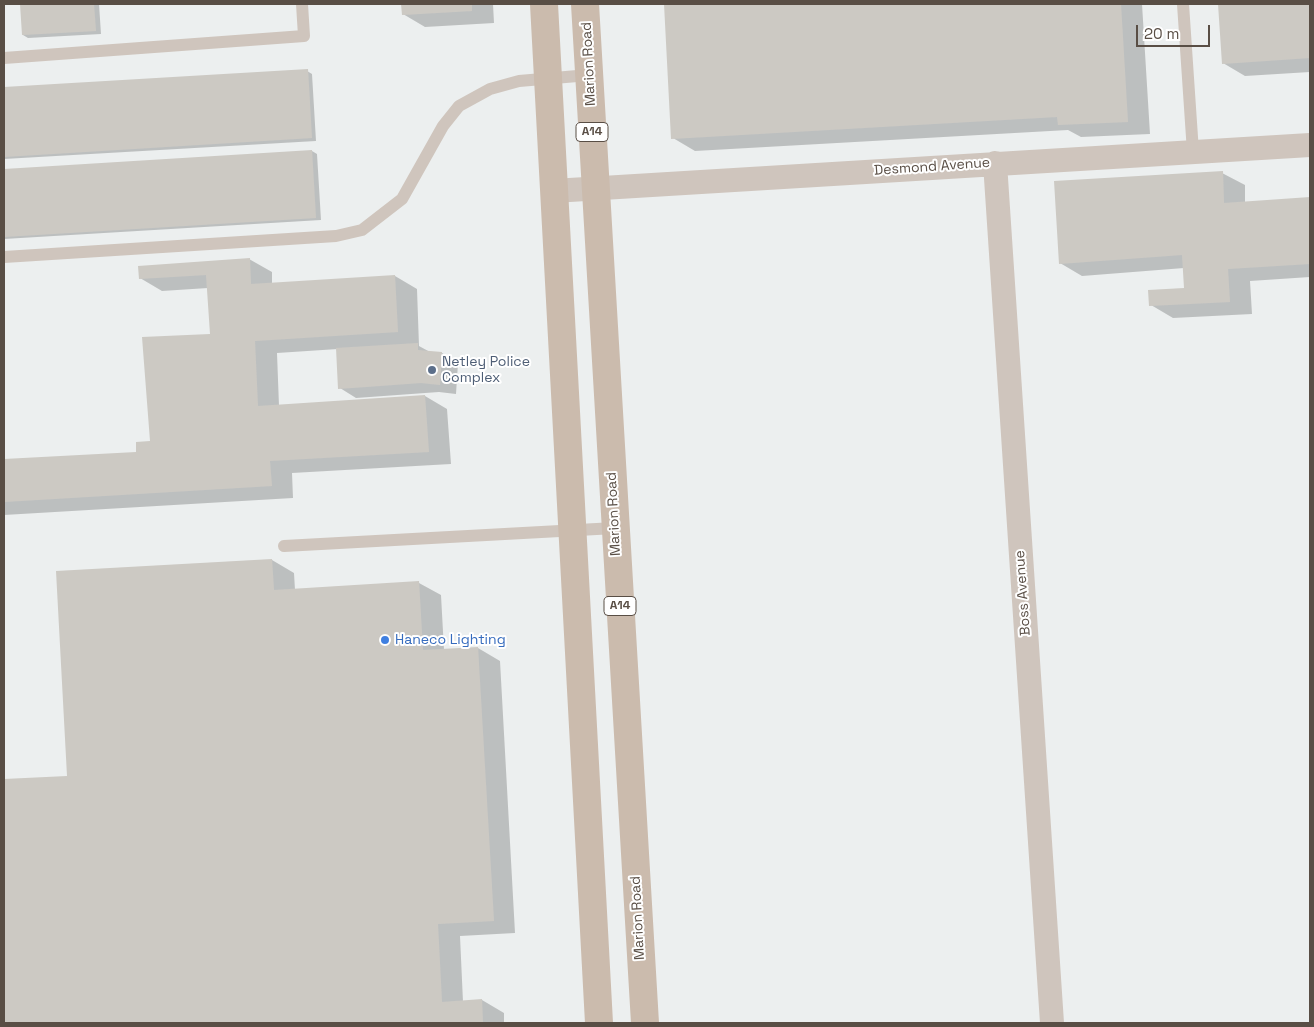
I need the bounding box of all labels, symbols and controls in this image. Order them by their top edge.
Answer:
scale bar [1139,15,1213,47]
street label: Marion Road [578,22,600,106]
text: 20 m [1144,24,1179,43]
road number: A14 [576,122,608,142]
street label: Desmond Avenue [873,155,991,179]
place label: Netley Police Complex [442,354,530,387]
marker: Netley Police Complex [426,364,438,376]
street label: Marion Road [603,472,625,556]
street label: Boss Avenue [1012,550,1034,636]
road number: A14 [604,596,636,616]
place label: Haneco Lighting [395,632,506,648]
marker: Haneco Lighting [379,634,391,646]
street label: Marion Road [627,876,649,960]

